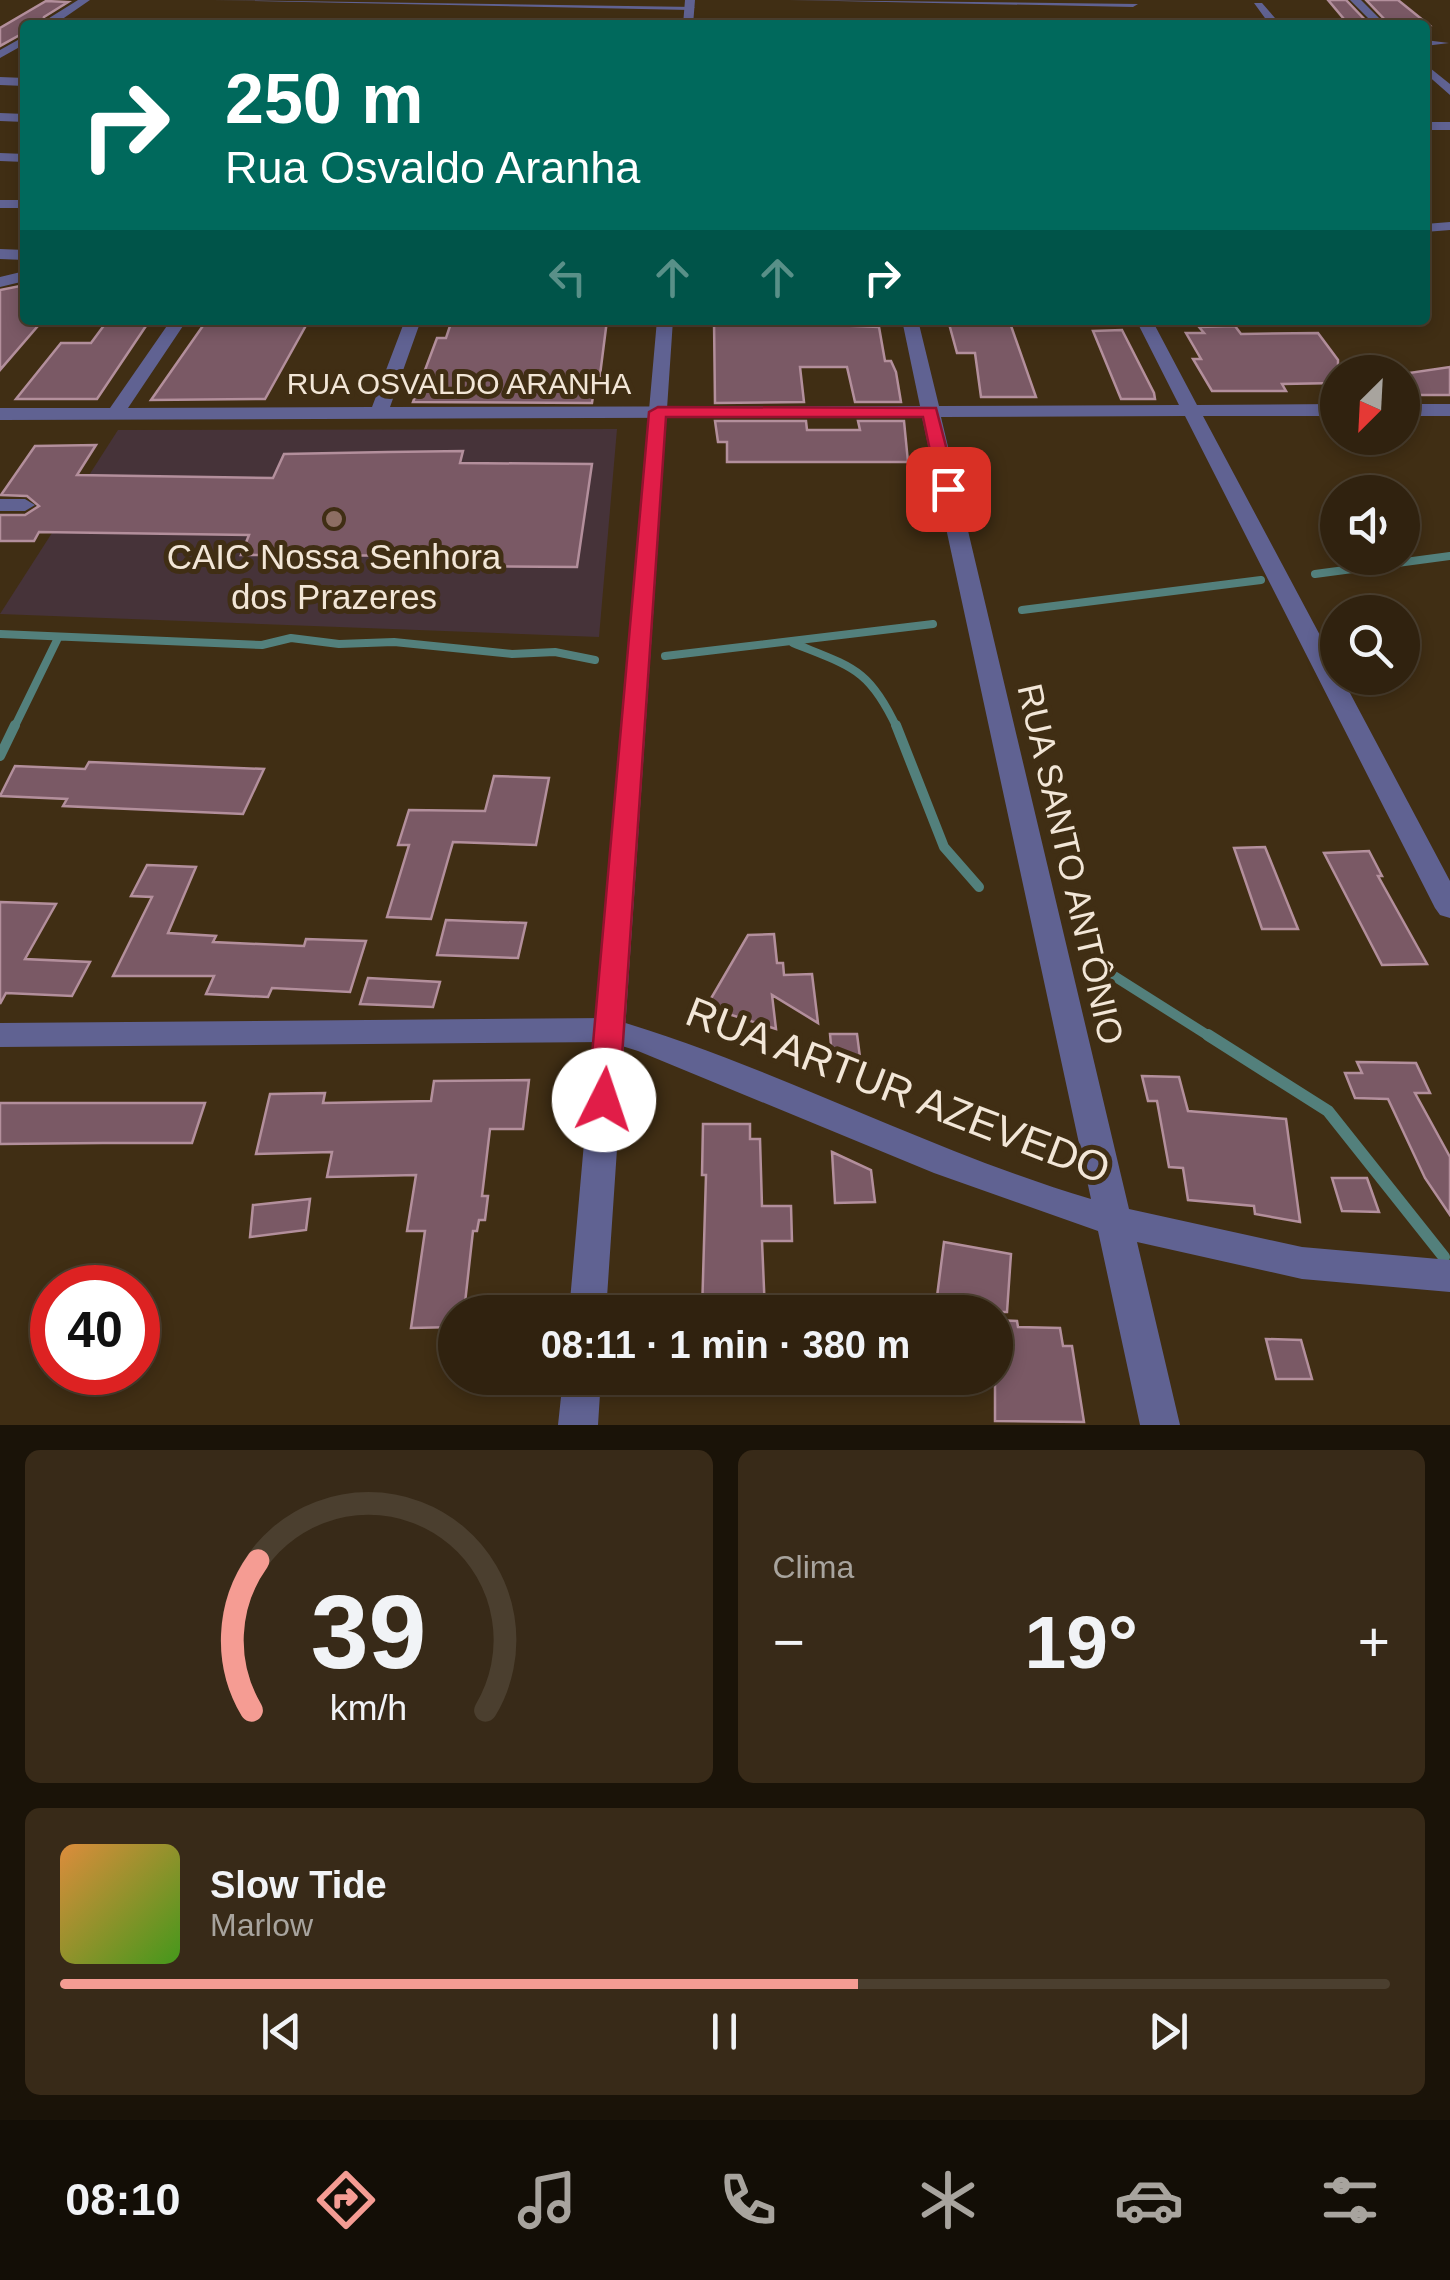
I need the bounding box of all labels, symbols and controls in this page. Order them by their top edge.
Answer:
icon: right [60,60,190,190]
text: 250 m [225,60,423,138]
text: Rua Osvaldo Aranha [225,142,640,193]
icon: left [540,250,595,305]
icon: ahead [645,250,700,305]
icon: ahead [750,250,805,305]
icon: right [855,250,910,305]
north arrow [1320,355,1420,455]
map controls [1320,355,1420,695]
street label: RUA OSVALDO ARANHA [287,367,631,400]
pin [906,447,991,532]
icon: arrive [921,462,976,517]
button: sound [1320,475,1420,575]
marker: CAIC Nossa Senhora dos Prazeres [323,508,345,530]
place label: CAIC Nossa Senhora dos Prazeres [167,537,502,616]
button: search [1320,595,1420,695]
street label: RUA SANTO ANTÔNIO [1011,680,1131,1048]
street label: RUA ARTUR AZEVEDO [680,987,1116,1193]
position arrow [552,1048,656,1152]
speed limit sign: 40 [30,1265,160,1395]
text: 08:11 · 1 min · 380 m [541,1324,910,1366]
text: Clima [773,1549,854,1585]
text: 39 [311,1574,427,1690]
text: 19° [1025,1600,1138,1684]
text: − [773,1611,805,1673]
text: + [1358,1611,1390,1673]
text: km/h [330,1688,407,1728]
text: Slow Tide [210,1864,387,1906]
text: Marlow [210,1907,313,1943]
icon: previous [254,2004,309,2059]
icon: pause [697,2004,752,2059]
icon: next [1141,2004,1196,2059]
icon: directions [311,2165,381,2235]
icon: music [512,2165,582,2235]
icon: phone [713,2165,783,2235]
icon: climate [913,2165,983,2235]
icon: car [1114,2165,1184,2235]
icon: filters [1315,2165,1385,2235]
text: 08:10 [65,2174,180,2225]

